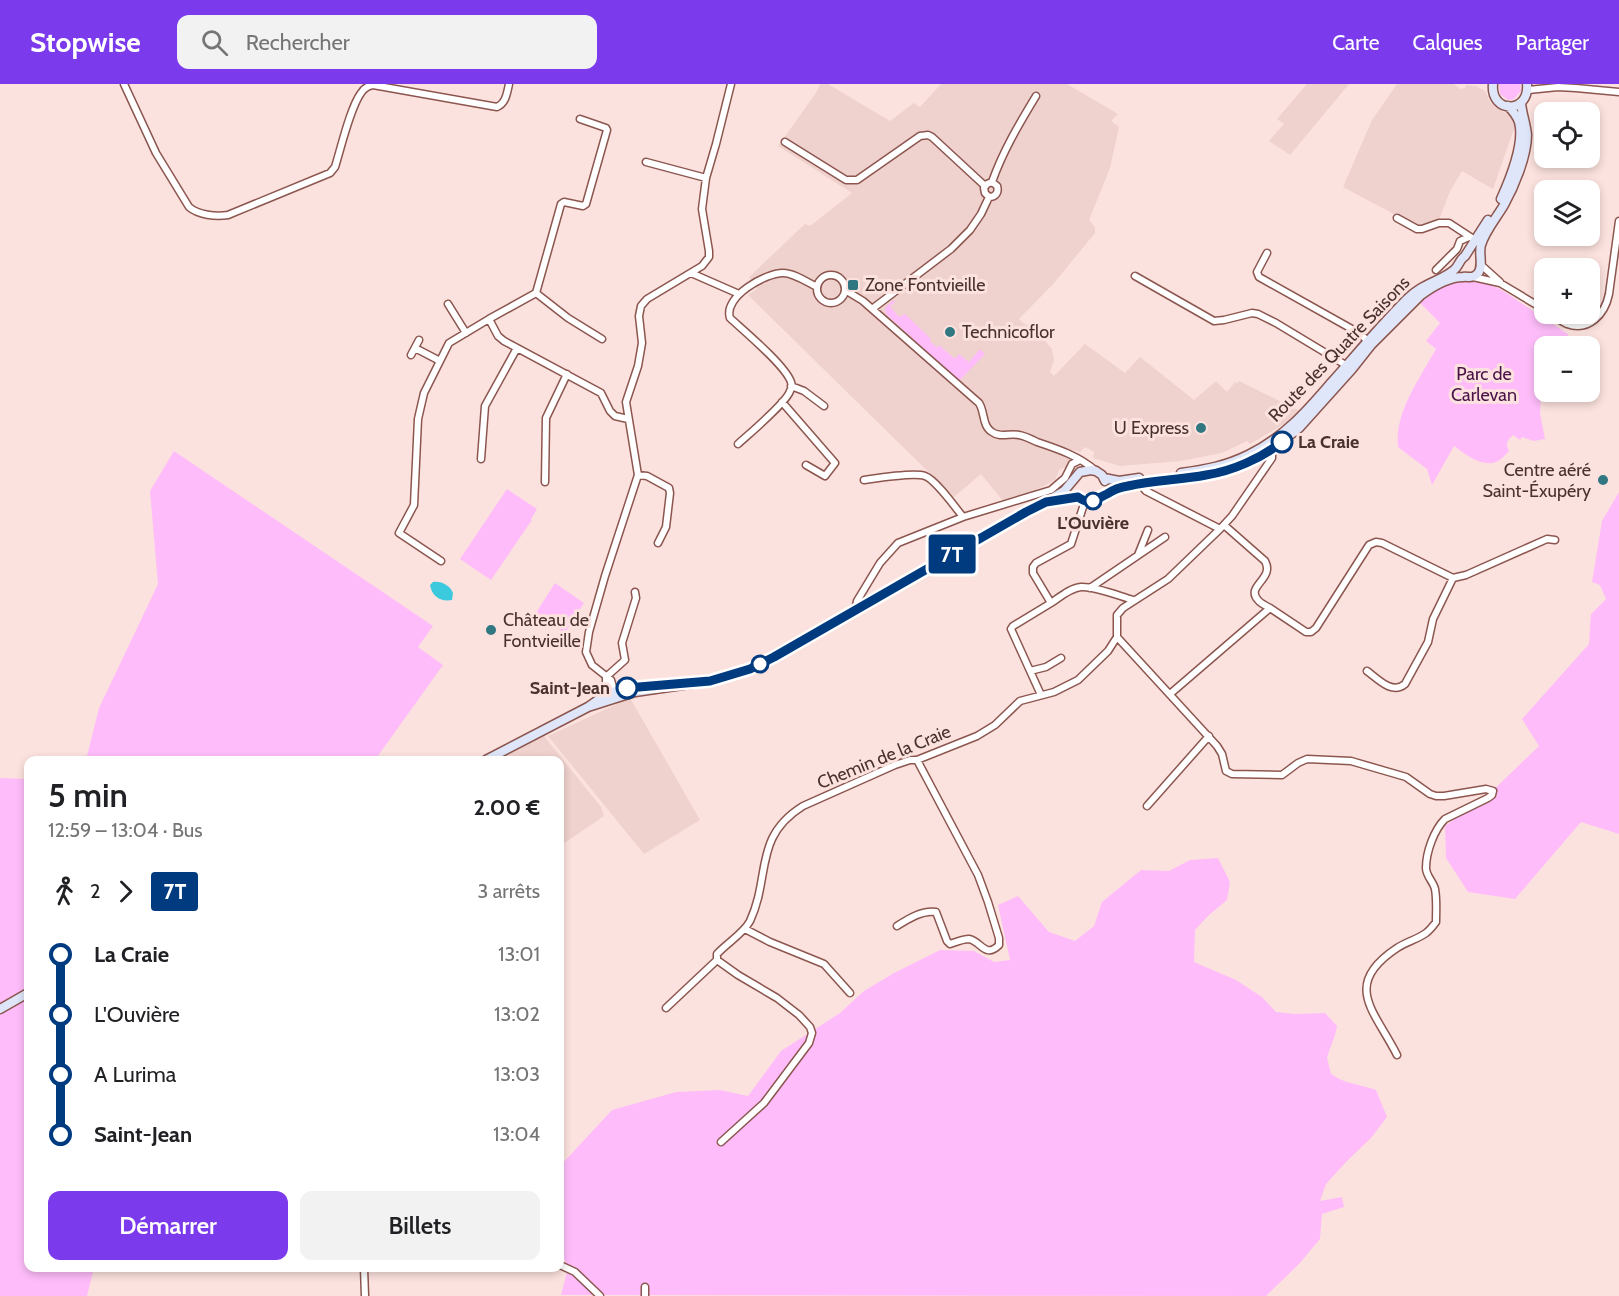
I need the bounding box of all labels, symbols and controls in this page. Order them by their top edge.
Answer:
search box [177,15,597,69]
text: Stopwise [30,25,141,59]
icon: search [198,26,231,59]
text: Rechercher [246,29,350,56]
text: Carte [1332,30,1380,55]
text: Calques [1413,30,1483,55]
text: Partager [1516,30,1589,55]
map controls [1534,102,1600,402]
button: locate [1534,102,1600,168]
button: layers [1534,180,1600,246]
button: + [1534,258,1600,324]
street label: Route des Quatre Saisons [1264,272,1414,426]
place label: Zone Fontvieille [865,274,985,296]
marker: Zone Fontvieille [846,278,860,292]
place label: Technicoflor [962,321,1055,343]
marker: Technicoflor [943,325,957,339]
button: − [1534,336,1600,402]
park label: Parc de Carlevan [1451,363,1517,406]
place label: U Express [1114,417,1189,439]
marker: U Express [1194,421,1208,435]
marker: La Craie [1271,431,1293,453]
place label: La Craie [1298,431,1359,453]
place label: Centre aéré Saint-Éxupéry [1482,459,1591,502]
marker: Centre aéré Saint-Éxupéry [1596,473,1610,487]
marker: L'Ouvière [1084,492,1102,510]
place label: L'Ouvière [1057,512,1129,534]
line badge: 7T [925,534,979,574]
text: 7T [941,542,963,567]
place label: Château de Fontvieille [503,609,589,652]
marker: Château de Fontvieille [484,623,498,637]
unlabelled marker [751,655,769,673]
place label: Saint-Jean [530,677,610,699]
marker: Saint-Jean [616,677,638,699]
street label: Chemin de la Craie [814,720,954,794]
text: 5 min [48,775,128,815]
text: 2.00 € [474,794,540,821]
text: 12:59 – 13:04 · Bus [48,818,203,842]
icon: walk [48,875,81,908]
icon: forward [109,875,142,908]
text: 2 [90,879,100,903]
text: 7T [163,879,186,904]
text: 3 arrêts [477,879,540,903]
text: La Craie [94,941,169,968]
text: 13:01 [498,942,540,966]
text: L'Ouvière [94,1001,180,1028]
text: 13:02 [494,1002,540,1026]
text: A Lurima [94,1061,176,1088]
text: 13:03 [494,1062,540,1086]
text: Saint-Jean [94,1121,192,1148]
text: 13:04 [493,1122,540,1146]
button: Démarrer [48,1191,288,1260]
button: Billets [300,1191,540,1260]

